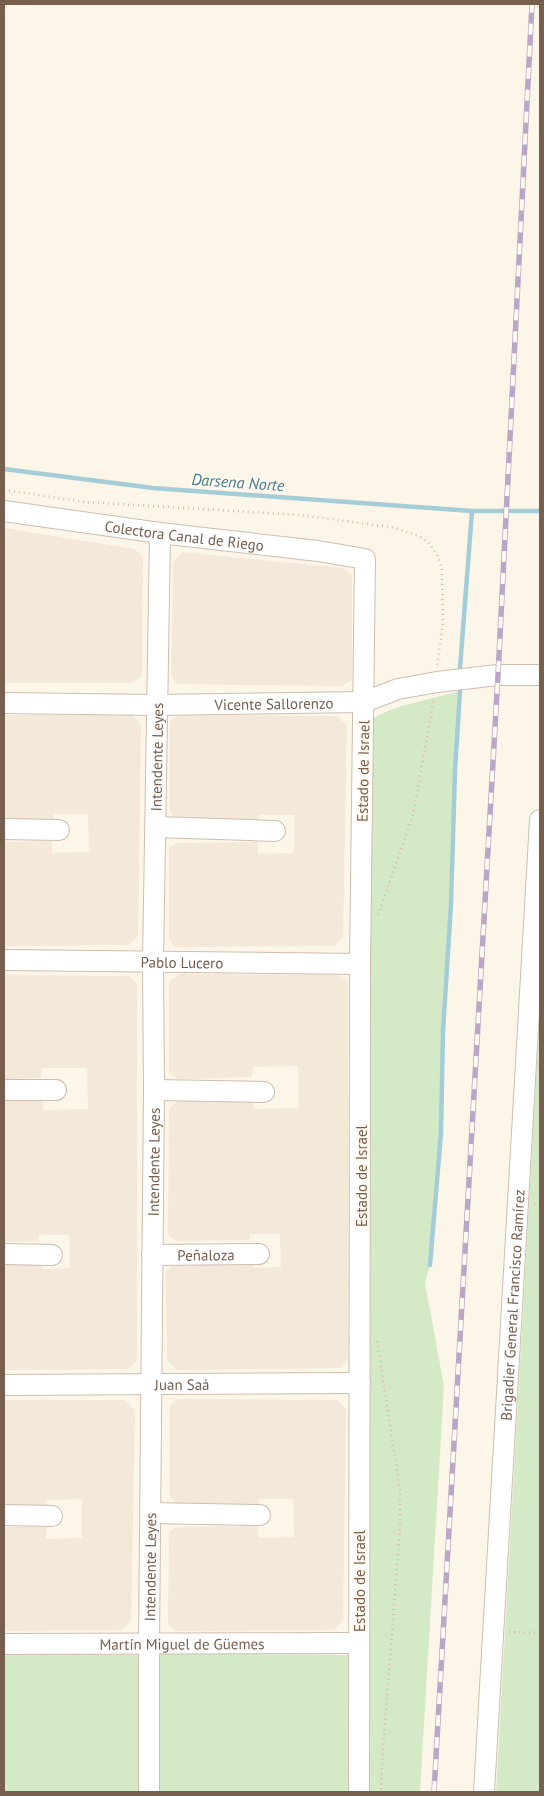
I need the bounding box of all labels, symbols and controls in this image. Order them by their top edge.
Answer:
water label: Darsena Norte [191,469,286,495]
street label: Colectora Canal de Riego [103,516,265,554]
street label: Vicente Sallorenzo [213,693,334,714]
street label: Intendente Leyes [146,703,167,812]
street label: Estado de Israel [353,719,373,822]
street label: Pablo Lucero [141,952,223,972]
street label: Intendente Leyes [143,1108,163,1217]
street label: Estado de Israel [352,1124,371,1227]
street label: Brigadier General Francisco Ramírez [496,1189,528,1421]
street label: Peñaloza [177,1245,235,1264]
street label: Juan Saá [153,1374,210,1394]
street label: Intendente Leyes [140,1513,160,1621]
street label: Estado de Israel [350,1529,369,1632]
street label: Martín Miguel de Güemes [99,1634,265,1653]

